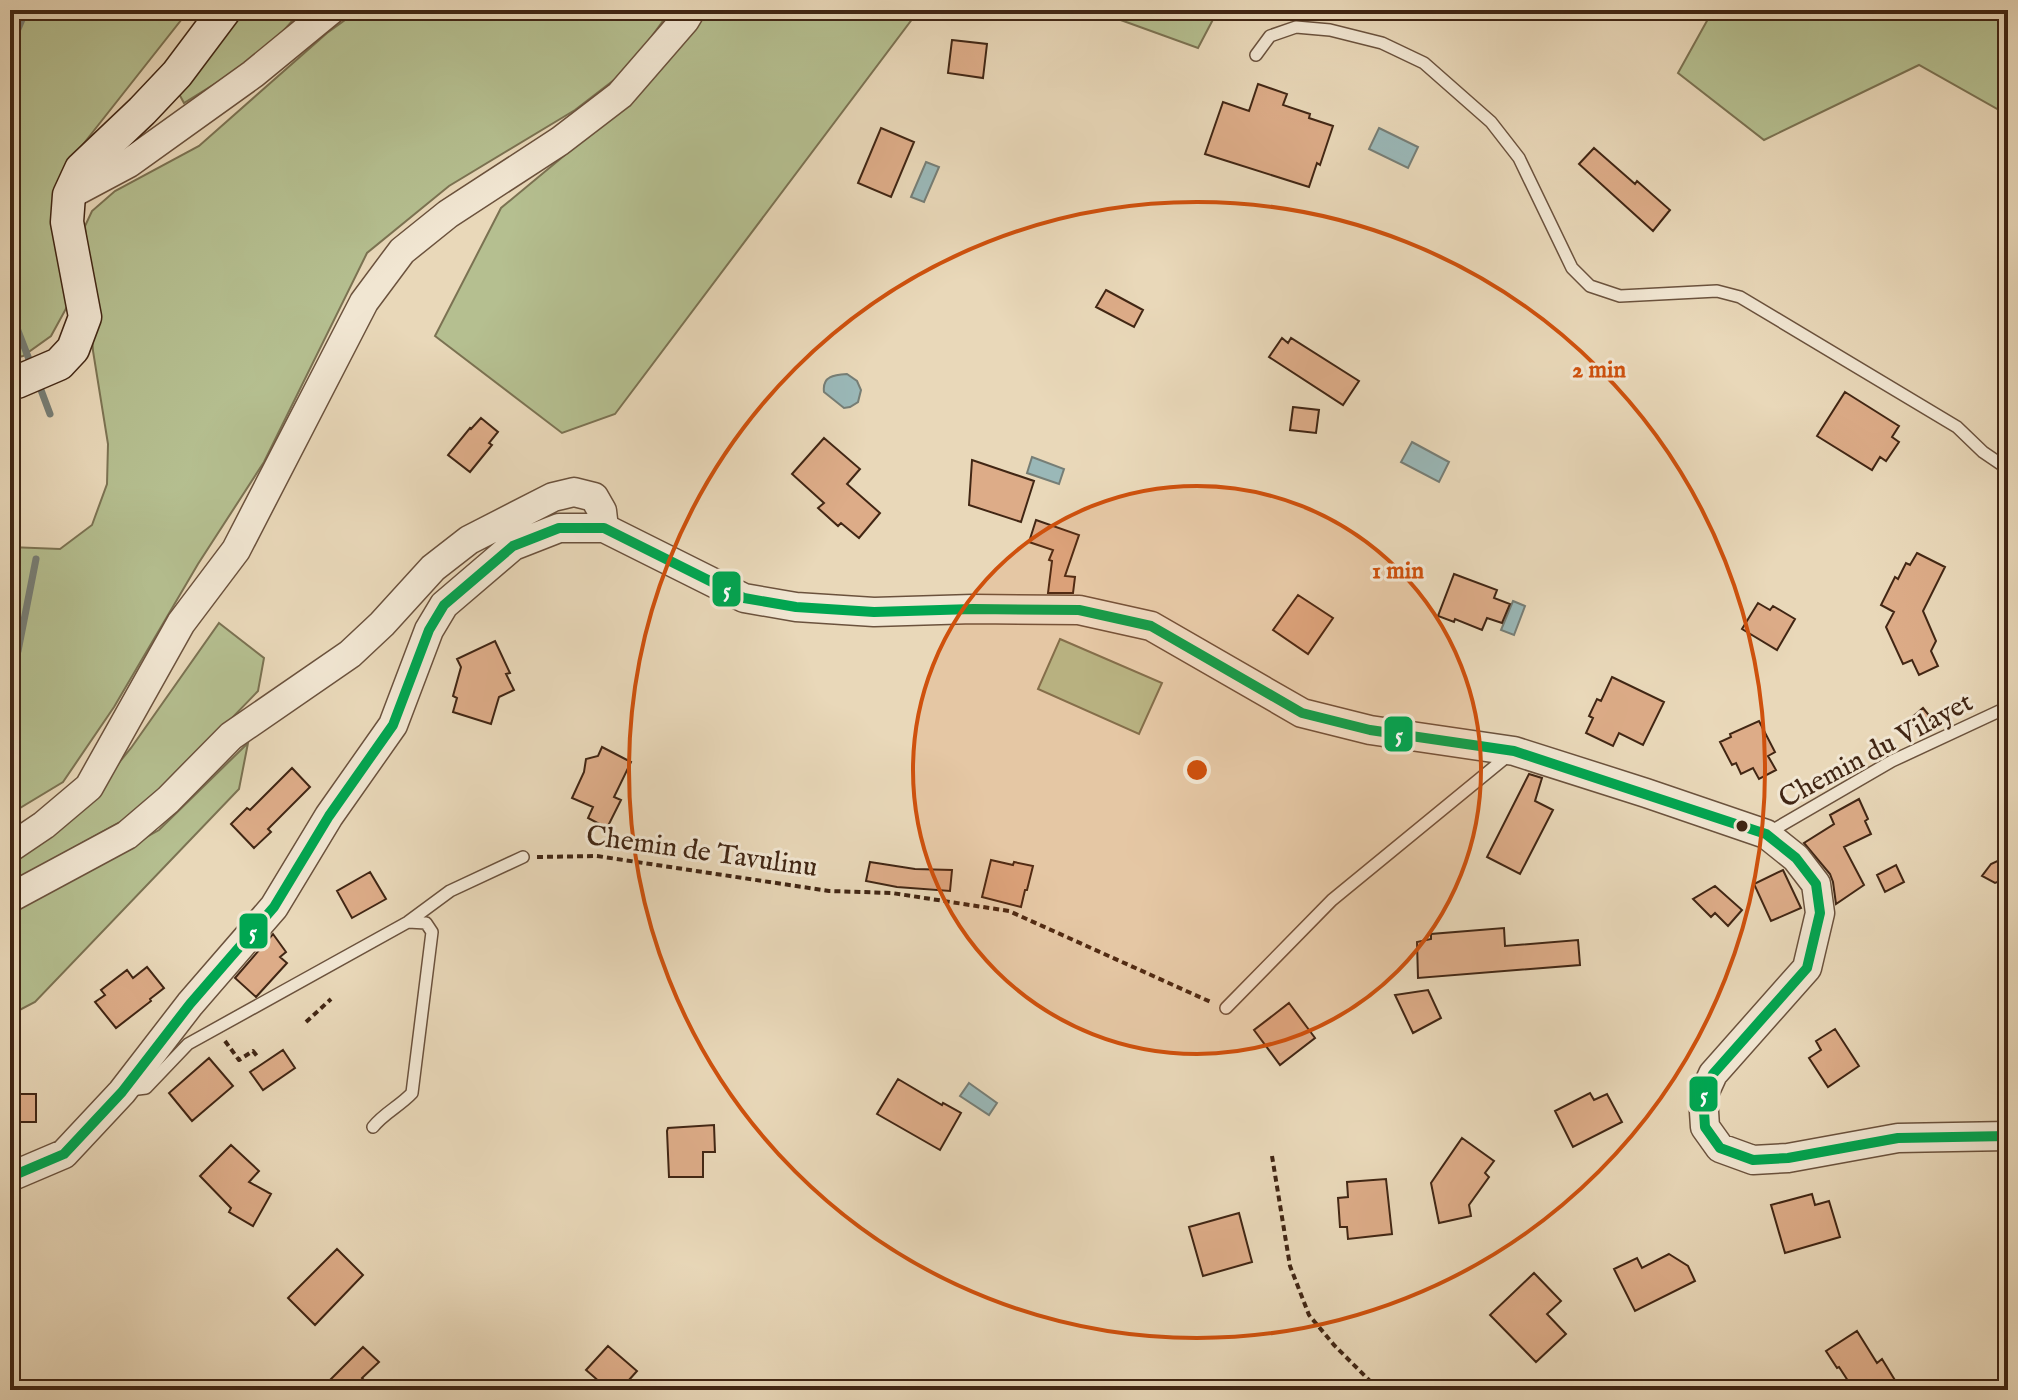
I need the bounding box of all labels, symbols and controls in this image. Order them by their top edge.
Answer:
text: 2 min [1572,355,1626,386]
text: 1 min [1372,556,1424,587]
line badge: 5 [711,570,742,608]
text: 5 [723,577,731,605]
street label: Chemin du Vilayet [1773,685,1979,817]
line badge: 5 [1383,715,1414,753]
text: 5 [1395,722,1403,750]
centre of rings [1183,756,1211,784]
unlabelled marker [1734,818,1750,834]
street label: Chemin de Tavulinu [584,819,820,886]
line badge: 5 [238,912,269,950]
text: 5 [249,919,257,947]
line badge: 5 [1688,1075,1719,1113]
text: 5 [1700,1082,1708,1110]

